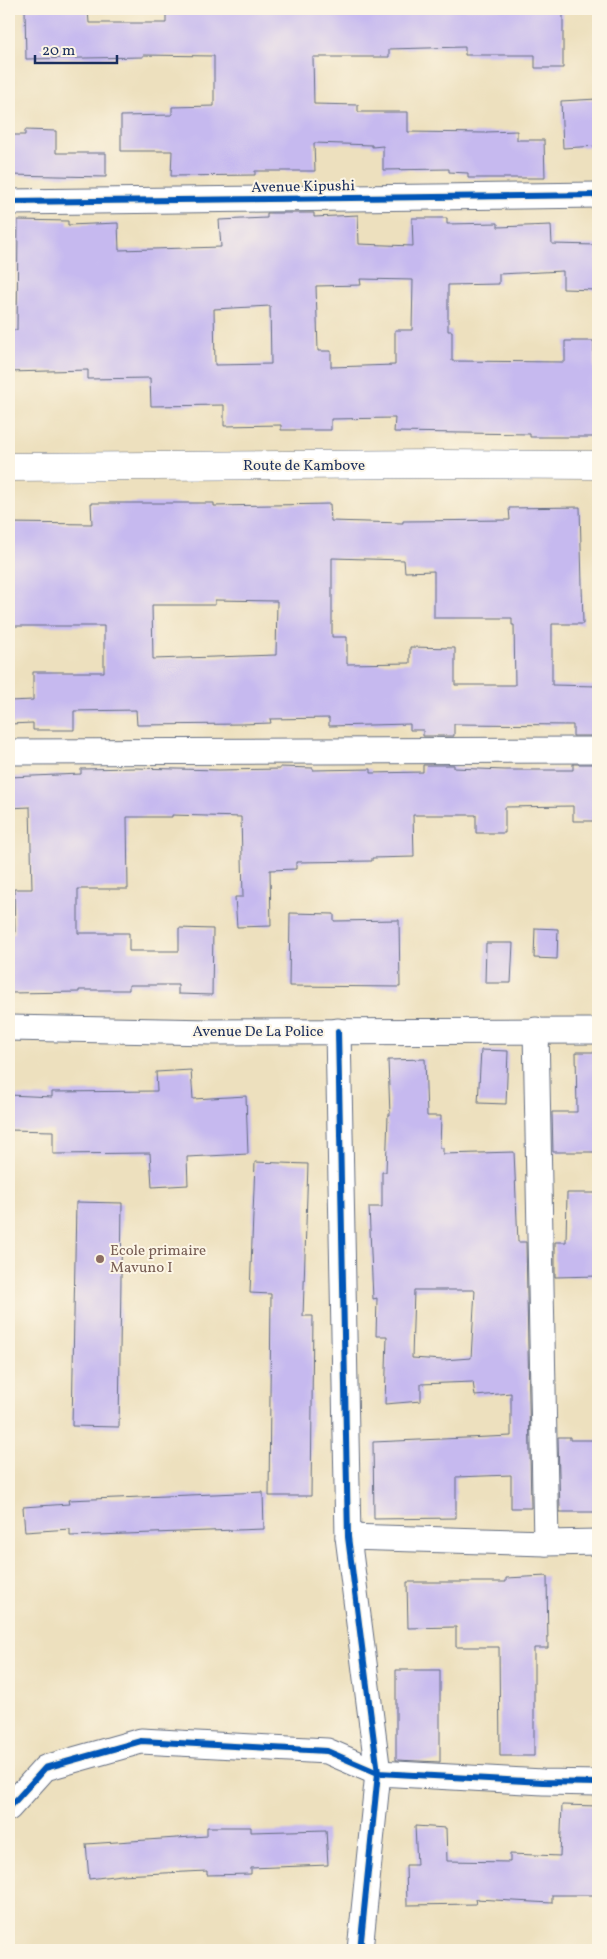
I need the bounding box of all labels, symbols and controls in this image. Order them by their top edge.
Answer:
scale bar [35,32,118,64]
text: 20 m [42,41,75,62]
street label: Avenue Kipushi [251,176,355,199]
street label: Route de Kambove [243,456,365,477]
street label: Avenue De La Police [192,1022,324,1043]
place label: Ecole primaire Mavuno I [110,1241,206,1279]
marker: Ecole primaire Mavuno I [94,1253,106,1265]

